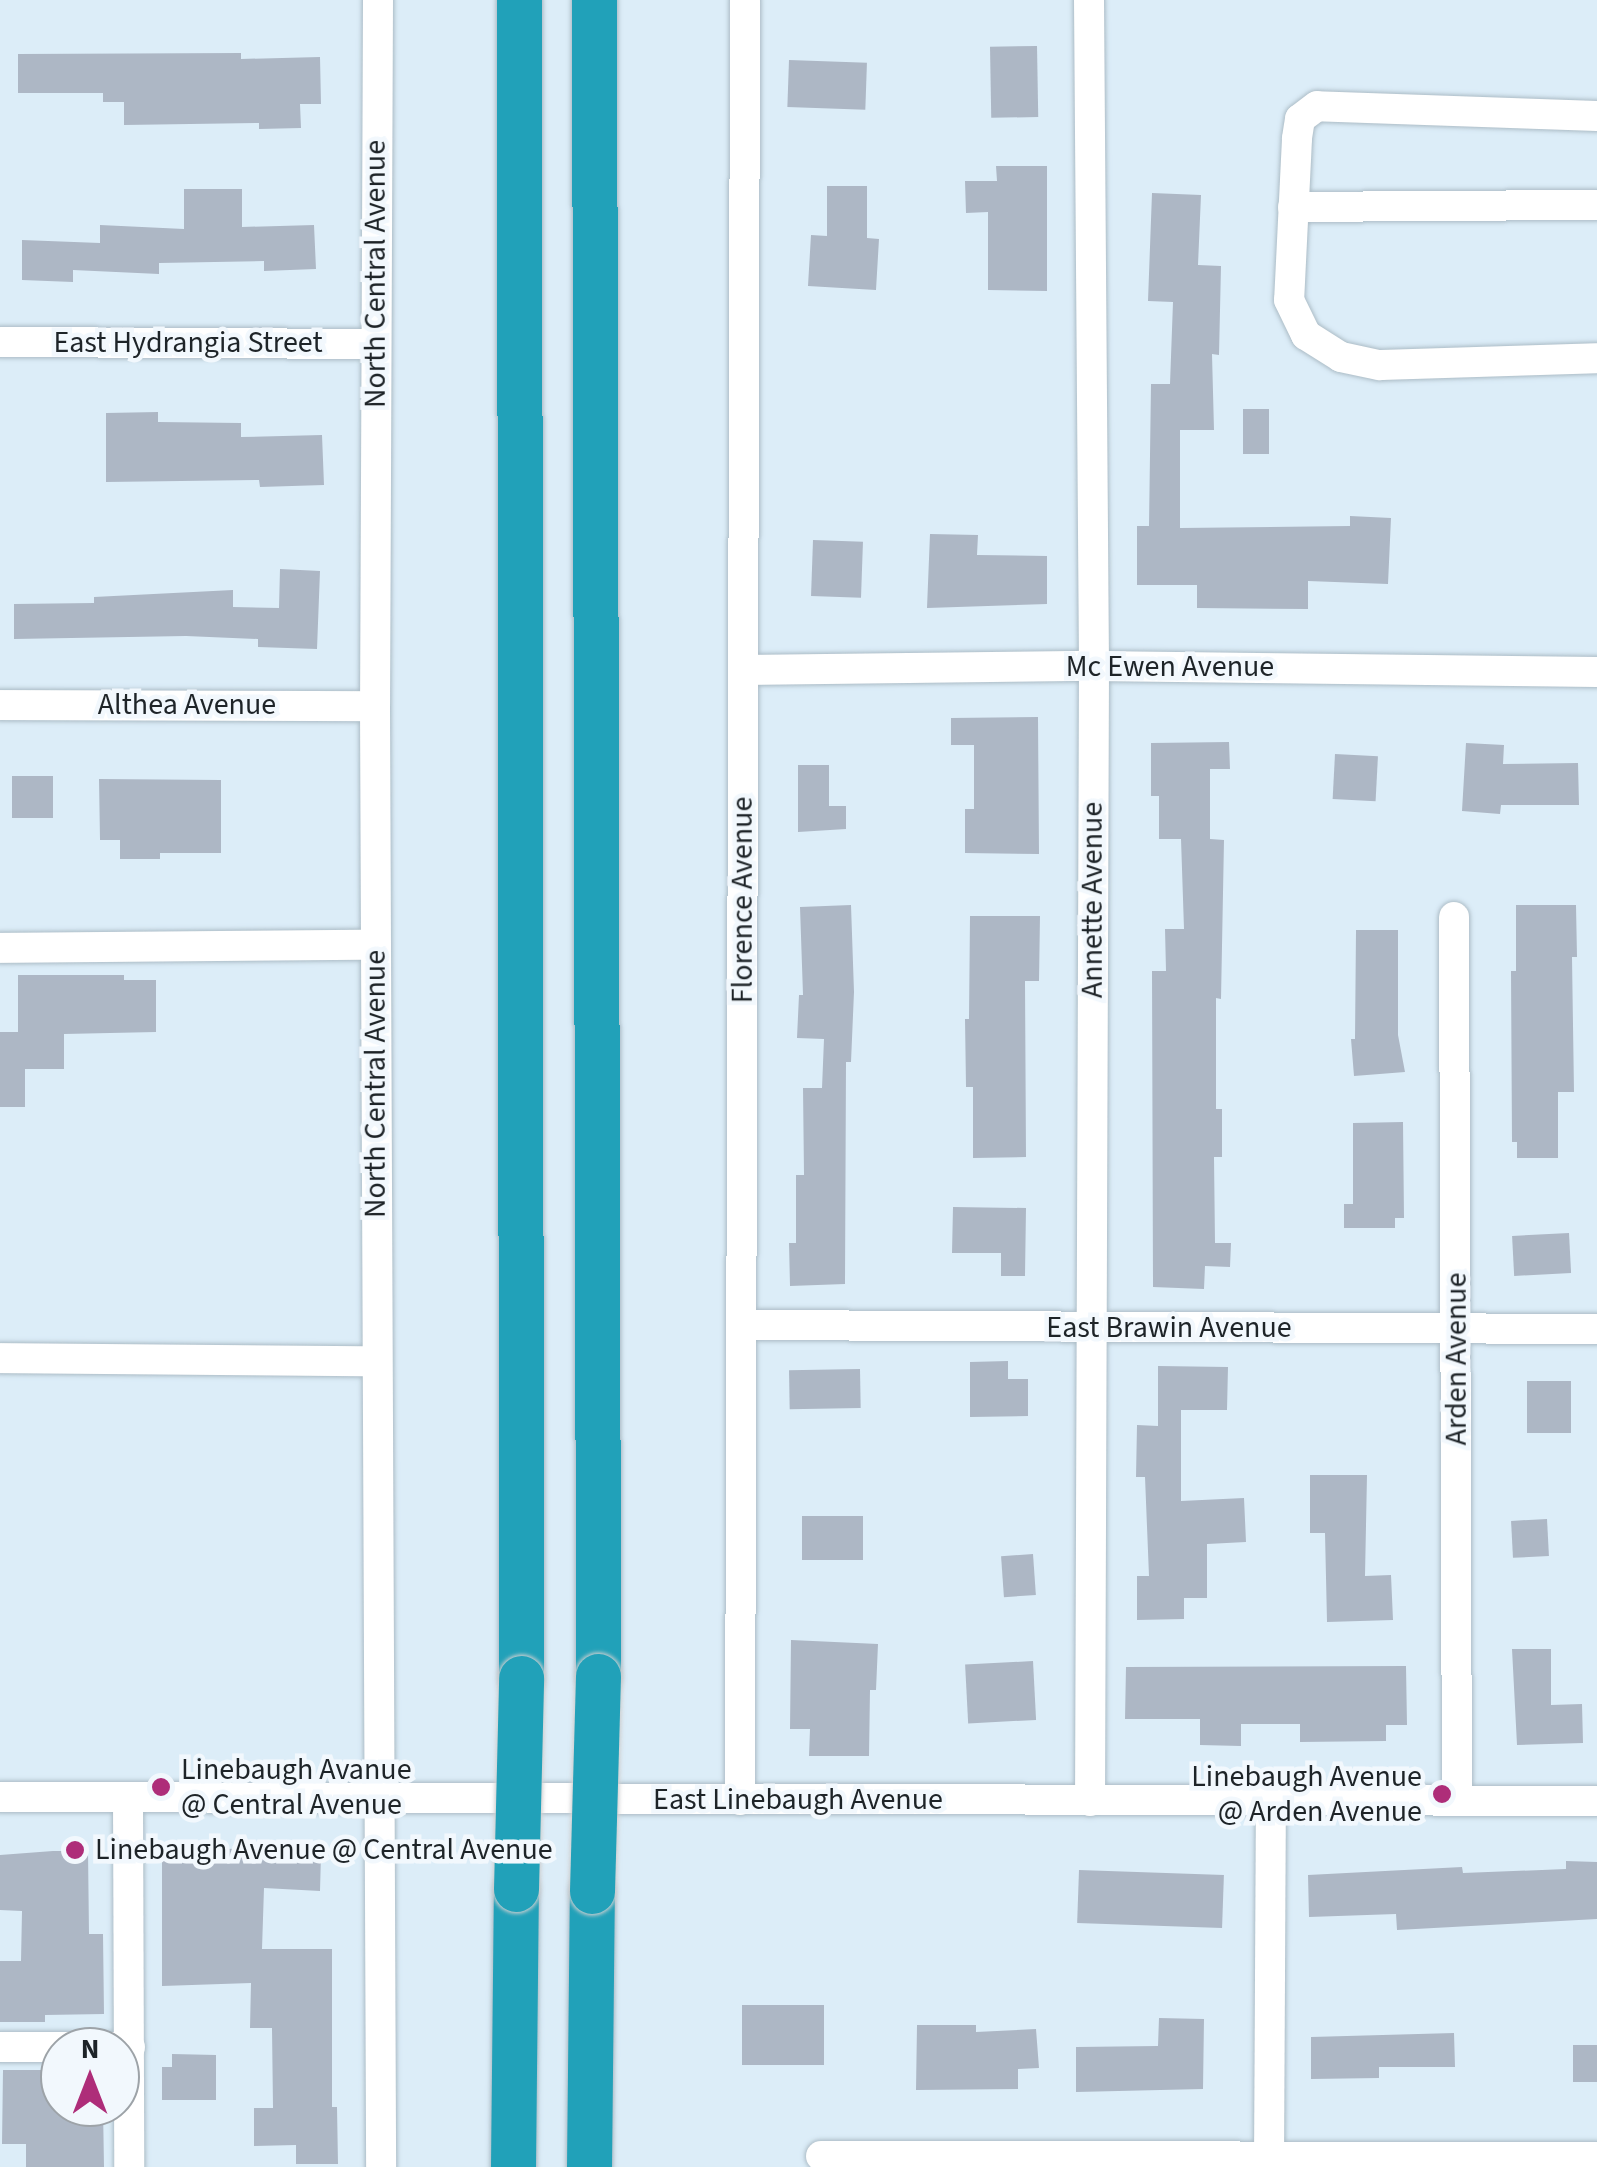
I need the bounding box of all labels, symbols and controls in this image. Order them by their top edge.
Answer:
street label: North Central Avenue [358,140,394,408]
street label: East Hydrangia Street [53,325,323,361]
street label: Mc Ewen Avenue [1066,649,1274,685]
street label: Althea Avenue [98,687,276,723]
street label: Florence Avenue [725,797,761,1003]
street label: Annette Avenue [1075,802,1111,998]
street label: North Central Avenue [358,950,394,1218]
street label: Arden Avenue [1439,1273,1475,1445]
street label: East Brawin Avenue [1046,1310,1292,1346]
place label: Linebaugh Avanue @ Central Avenue [181,1752,412,1822]
place label: Linebaugh Avenue @ Arden Avenue [1191,1759,1422,1830]
marker: Linebaugh Avanue @ Central Avenue [150,1776,172,1798]
street label: East Linebaugh Avenue [653,1782,943,1818]
marker: Linebaugh Avenue @ Arden Avenue [1431,1783,1453,1805]
place label: Linebaugh Avenue @ Central Avenue [95,1832,553,1868]
marker: Linebaugh Avenue @ Central Avenue [64,1839,86,1861]
north arrow [40,2027,140,2127]
text: N [81,2029,99,2069]

